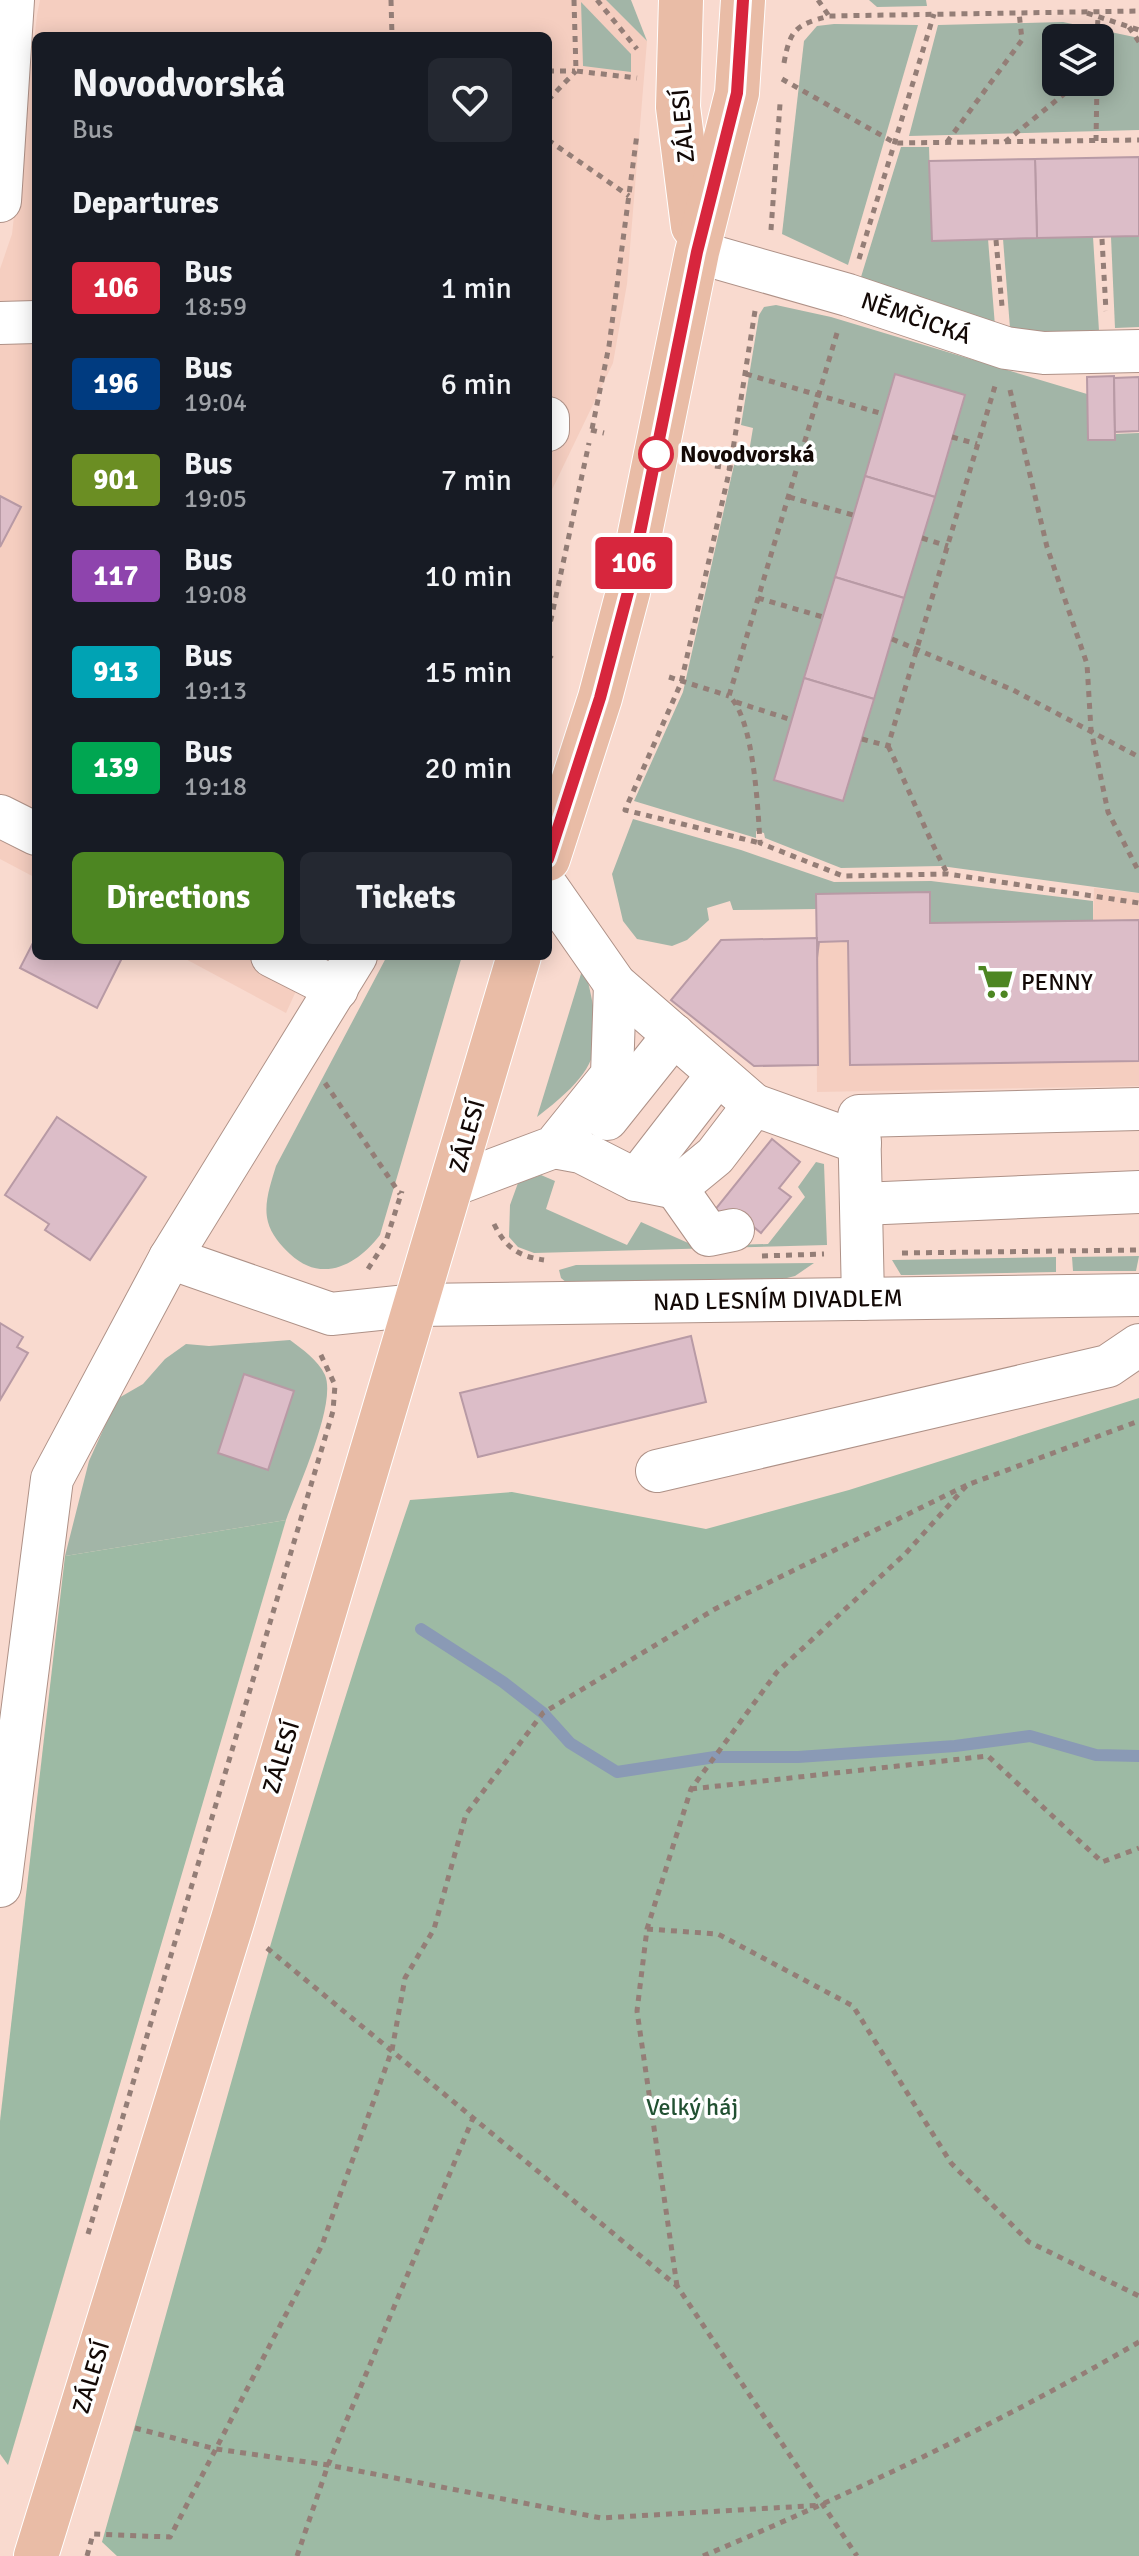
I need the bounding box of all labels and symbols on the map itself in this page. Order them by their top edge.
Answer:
street label: ZÁLESÍ [665,87,701,164]
street label: NĚMČICKÁ [857,285,975,351]
marker: Novodvorská [639,437,673,471]
place label: Novodvorská [680,439,815,469]
line badge: 106 [588,537,680,589]
supermarket icon: PENNY [976,963,1014,1001]
place label: PENNY [1021,967,1093,997]
street label: ZÁLESÍ [442,1095,492,1176]
street label: NAD LESNÍM DIVADLEM [653,1283,903,1317]
street label: ZÁLESÍ [256,1716,307,1797]
park label: Velký háj [646,2092,738,2122]
street label: ZÁLESÍ [66,2336,117,2417]

